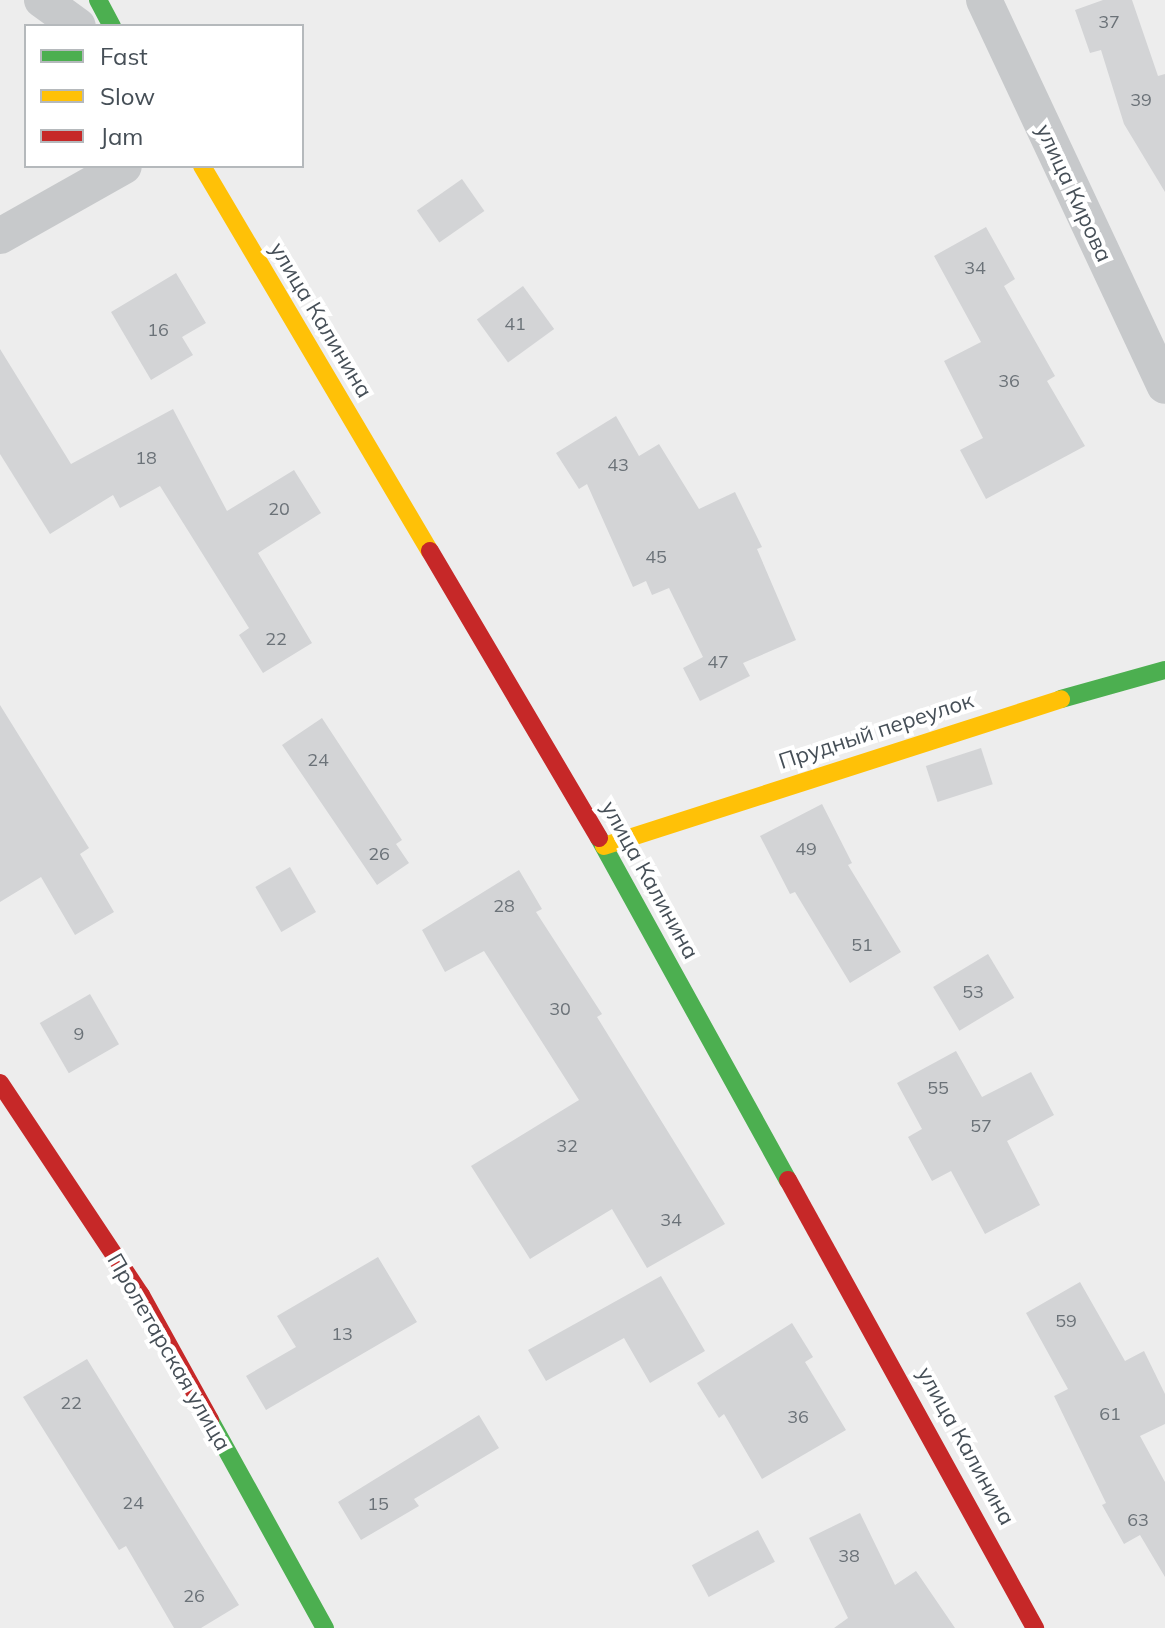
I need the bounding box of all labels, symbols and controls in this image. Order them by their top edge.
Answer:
house number: 37 [1098,11,1120,33]
legend [24,24,304,168]
text: Fast [100,41,148,71]
text: Slow [100,81,155,111]
house number: 39 [1130,89,1152,111]
street label: улица Кирова [1030,120,1118,266]
text: Jam [100,121,143,151]
street label: улица Калинина [264,238,378,402]
house number: 34 [964,257,986,279]
house number: 41 [504,313,526,335]
house number: 16 [147,319,169,341]
house number: 36 [998,370,1020,392]
house number: 18 [135,447,157,469]
house number: 43 [607,454,629,476]
house number: 20 [268,498,290,520]
house number: 45 [645,546,667,568]
house number: 22 [265,628,287,650]
house number: 47 [707,651,729,673]
street label: Прудный переулок [775,687,977,775]
house number: 24 [307,749,329,771]
street label: улица Калинина [596,796,704,964]
house number: 49 [795,838,817,860]
house number: 26 [368,843,390,865]
house number: 28 [493,895,515,917]
house number: 51 [851,934,873,956]
house number: 53 [962,981,984,1003]
house number: 30 [549,998,571,1020]
house number: 9 [74,1023,84,1045]
house number: 55 [927,1077,949,1099]
house number: 57 [970,1115,992,1137]
house number: 32 [556,1135,578,1157]
house number: 34 [660,1209,682,1231]
street label: Пролетарская улица [102,1249,236,1455]
house number: 59 [1055,1310,1077,1332]
house number: 13 [331,1323,353,1345]
street label: улица Калинина [912,1362,1020,1530]
house number: 22 [60,1392,82,1414]
house number: 61 [1099,1403,1121,1425]
house number: 36 [787,1406,809,1428]
house number: 24 [122,1492,144,1514]
house number: 15 [367,1493,389,1515]
house number: 63 [1127,1509,1149,1531]
house number: 38 [838,1545,860,1567]
house number: 26 [183,1585,205,1607]

